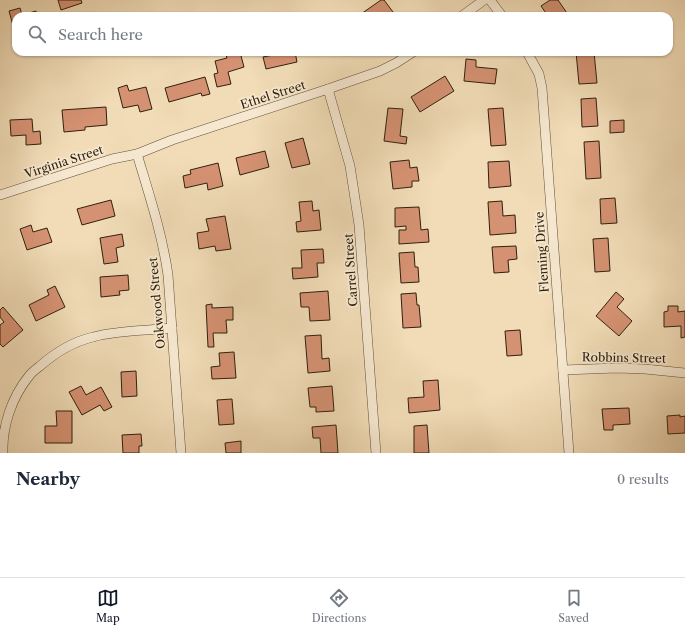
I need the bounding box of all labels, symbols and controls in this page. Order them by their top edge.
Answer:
search box [12,12,673,56]
icon: search [26,23,48,45]
text: Search here [58,25,143,44]
street label: Ethel Street [238,77,308,112]
street label: Virginia Street [22,142,106,182]
street label: Fleming Drive [531,211,552,293]
street label: Carrel Street [340,232,361,307]
street label: Oakwood Street [145,256,168,349]
street label: Robbins Street [582,349,667,366]
text: Nearby [16,469,80,489]
text: 0 results [617,471,669,487]
tab: Map [96,587,120,625]
tab: Directions [312,587,366,625]
tab: Saved [558,587,589,625]

